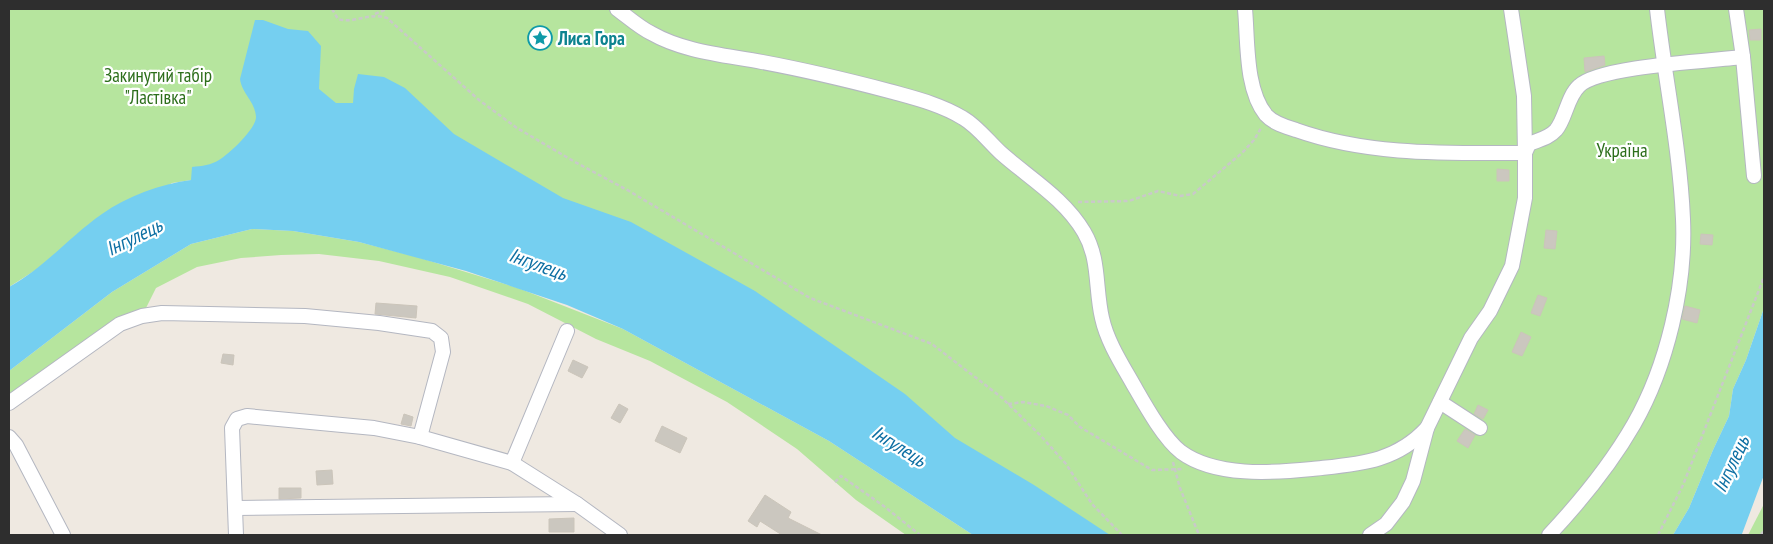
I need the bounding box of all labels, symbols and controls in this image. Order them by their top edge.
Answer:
place icon: Лиса Гора [527,25,553,51]
place label: Лиса Гора [557,26,625,50]
park label: Закинутий табір "Ластівка" [104,63,212,109]
park label: Україна [1596,138,1648,162]
water label: Інгулець [102,212,168,262]
water label: Інгулець [506,242,572,287]
water label: Інгулець [867,419,932,474]
water label: Інгулець [1707,430,1756,496]

